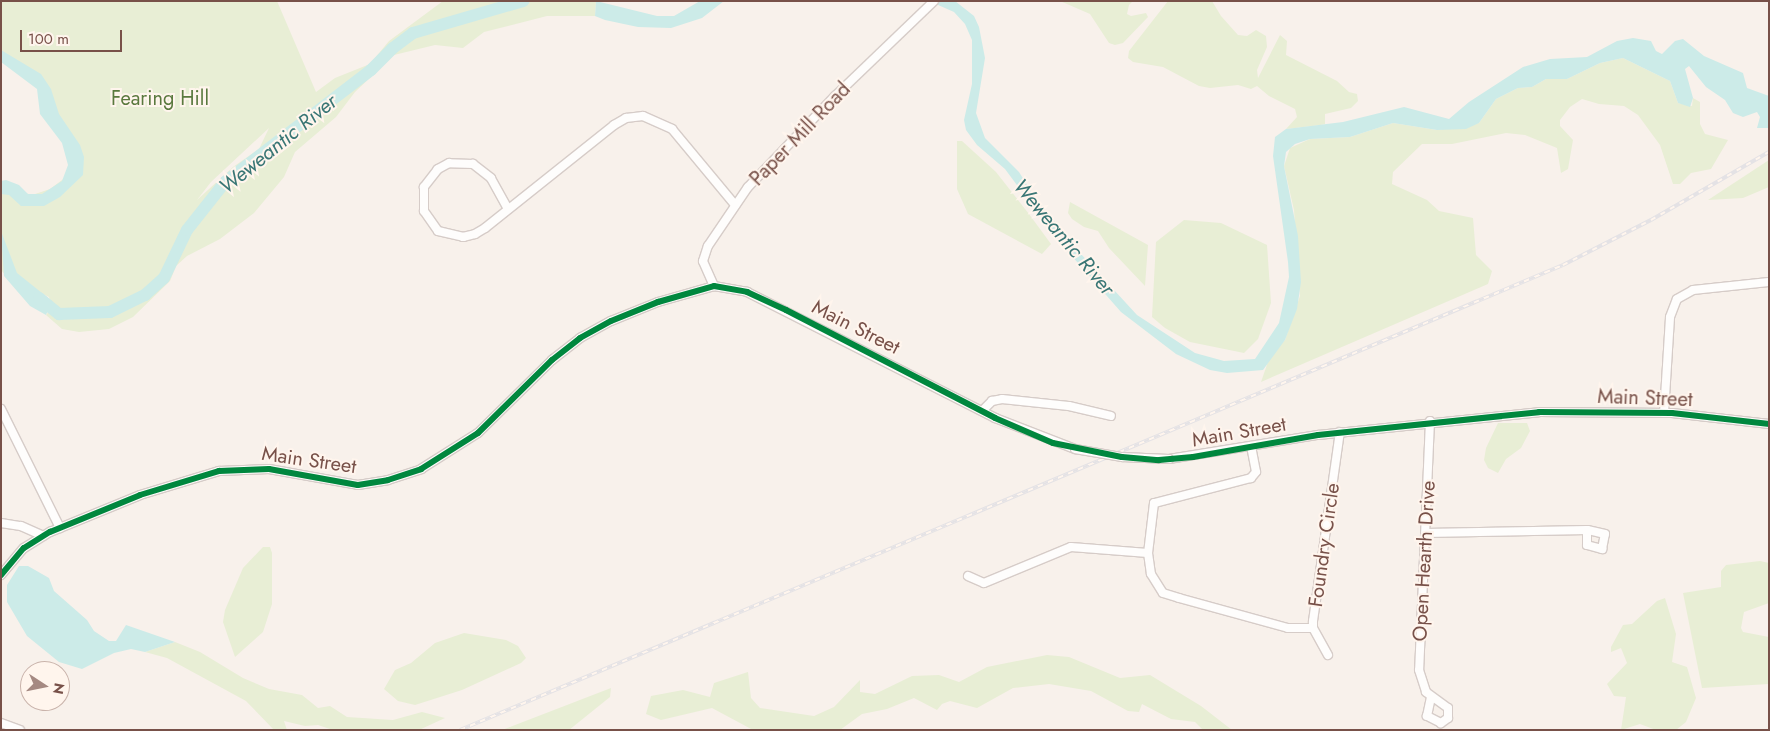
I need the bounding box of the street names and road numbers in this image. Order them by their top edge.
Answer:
street label: Paper Mill Road [745,77,855,191]
street label: Main Street [808,295,904,359]
street label: Main Street [1597,384,1693,412]
street label: Main Street [1190,412,1288,452]
street label: Main Street [260,441,358,479]
street label: Open Hearth Drive [1408,480,1440,642]
street label: Foundry Circle [1303,481,1345,609]

